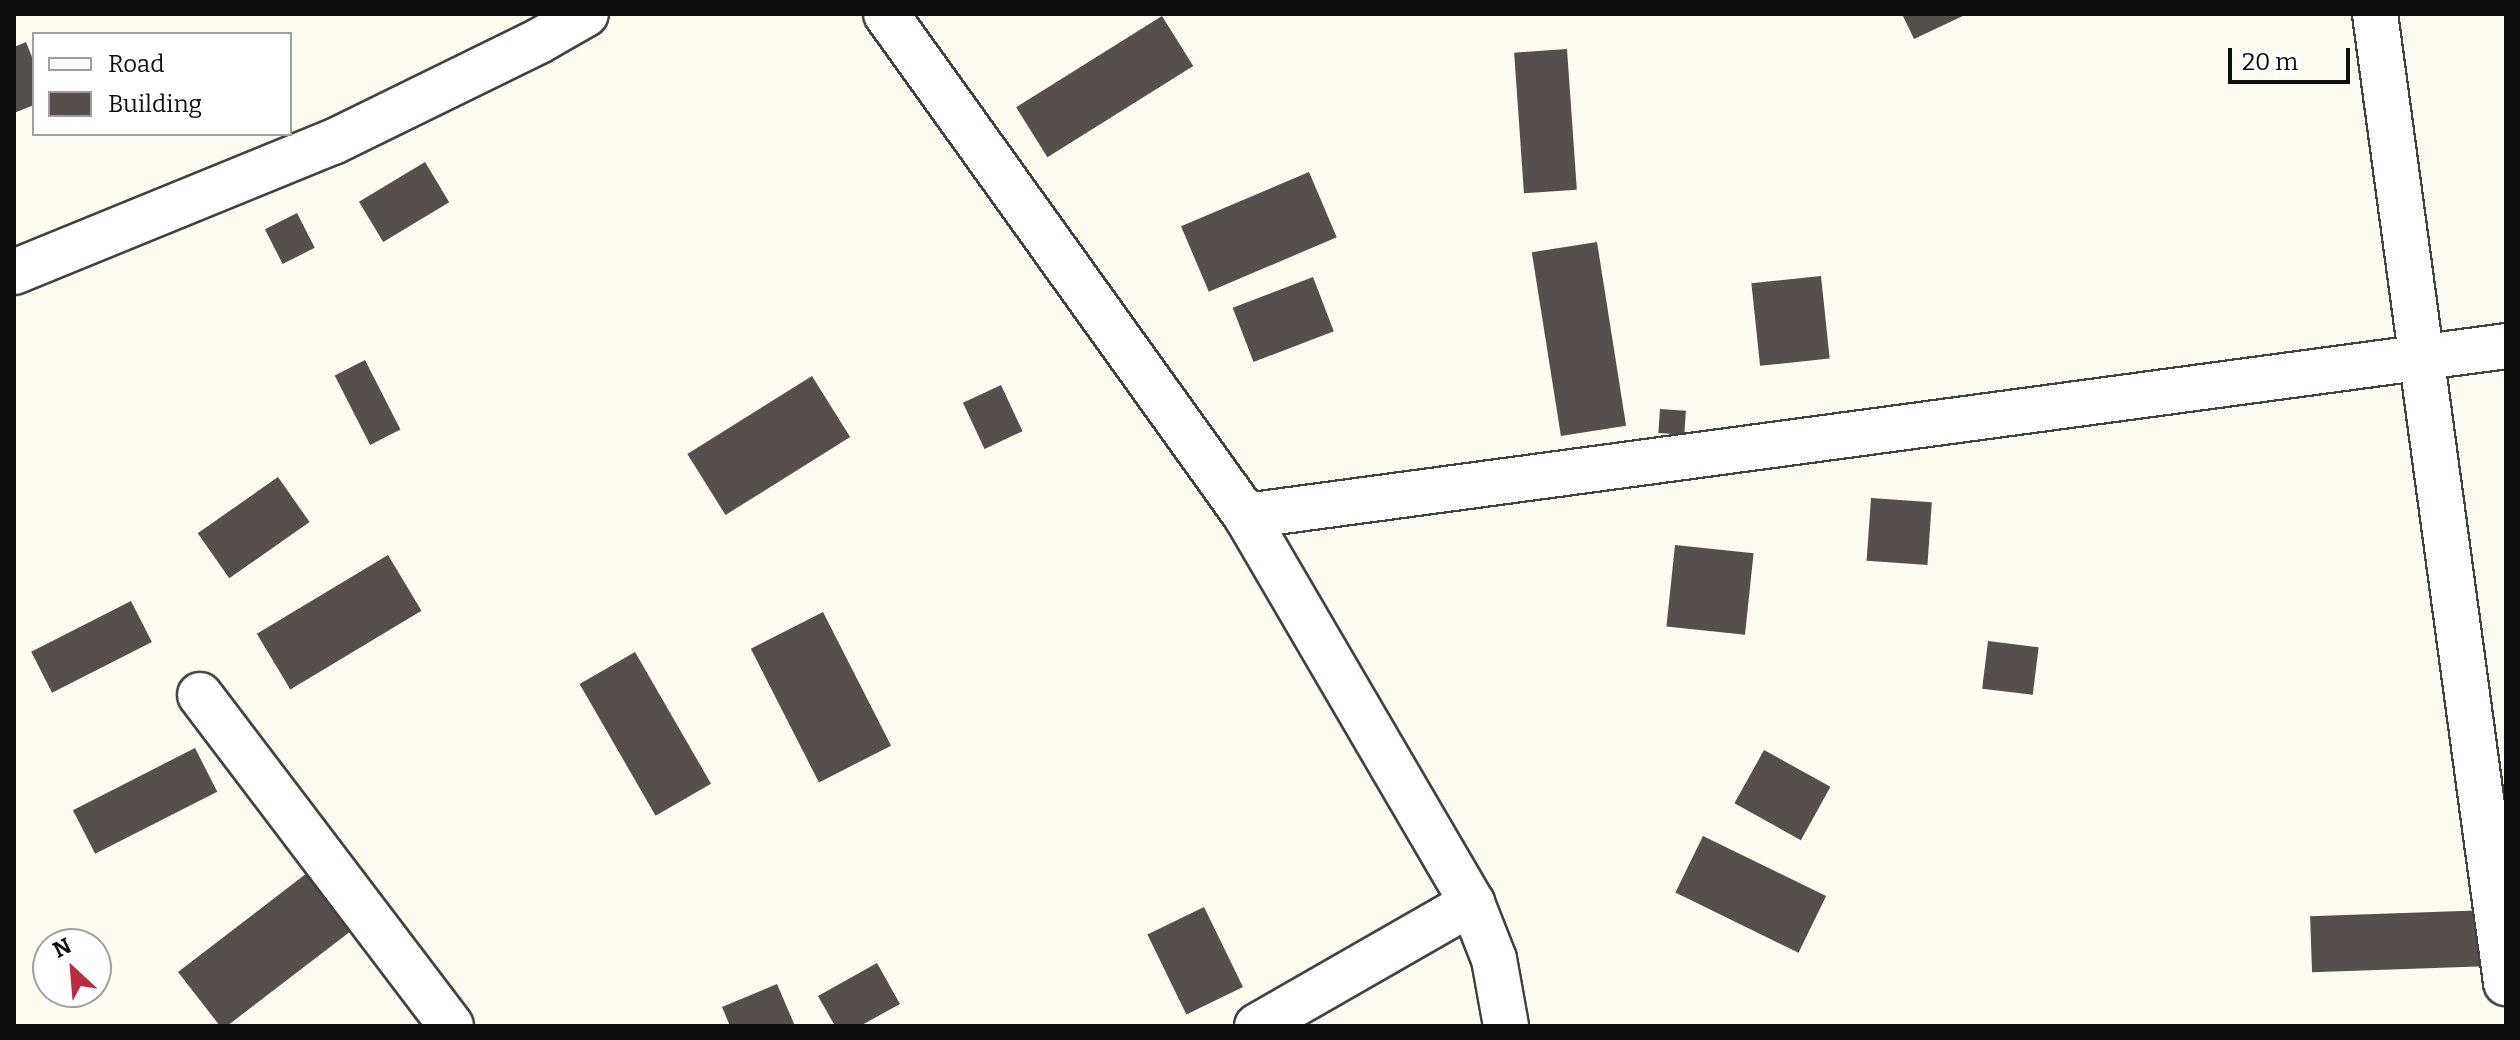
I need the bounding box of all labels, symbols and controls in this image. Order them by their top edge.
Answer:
legend [32,32,292,136]
scale bar [2232,32,2354,82]
text: 20 m [2242,48,2298,76]
text: Road [108,50,164,78]
text: Building [108,90,202,118]
north arrow [32,928,112,1008]
text: N [49,932,76,964]

